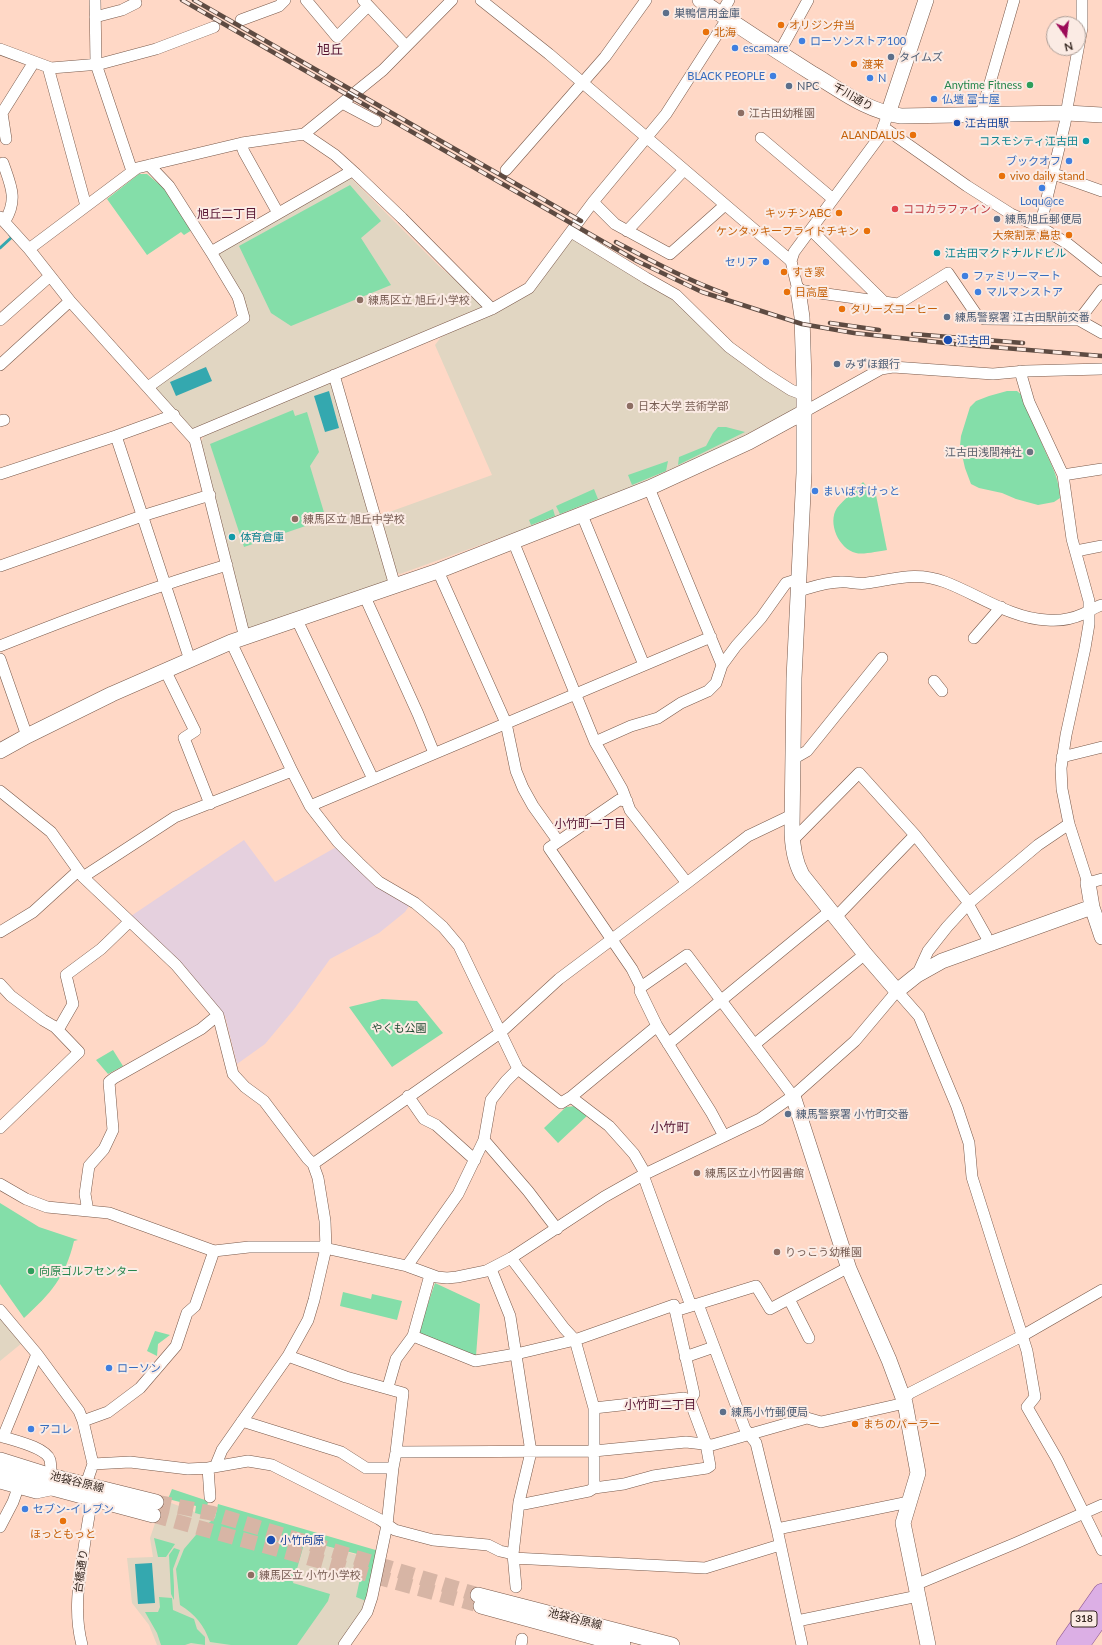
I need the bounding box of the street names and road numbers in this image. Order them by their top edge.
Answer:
street label: 千川通り [831,80,875,114]
street label: 池袋谷原線 [49,1469,105,1495]
street label: 台橋通り [71,1548,91,1594]
street label: 池袋谷原線 [547,1606,603,1632]
road number: 318 [1071,1611,1097,1627]

